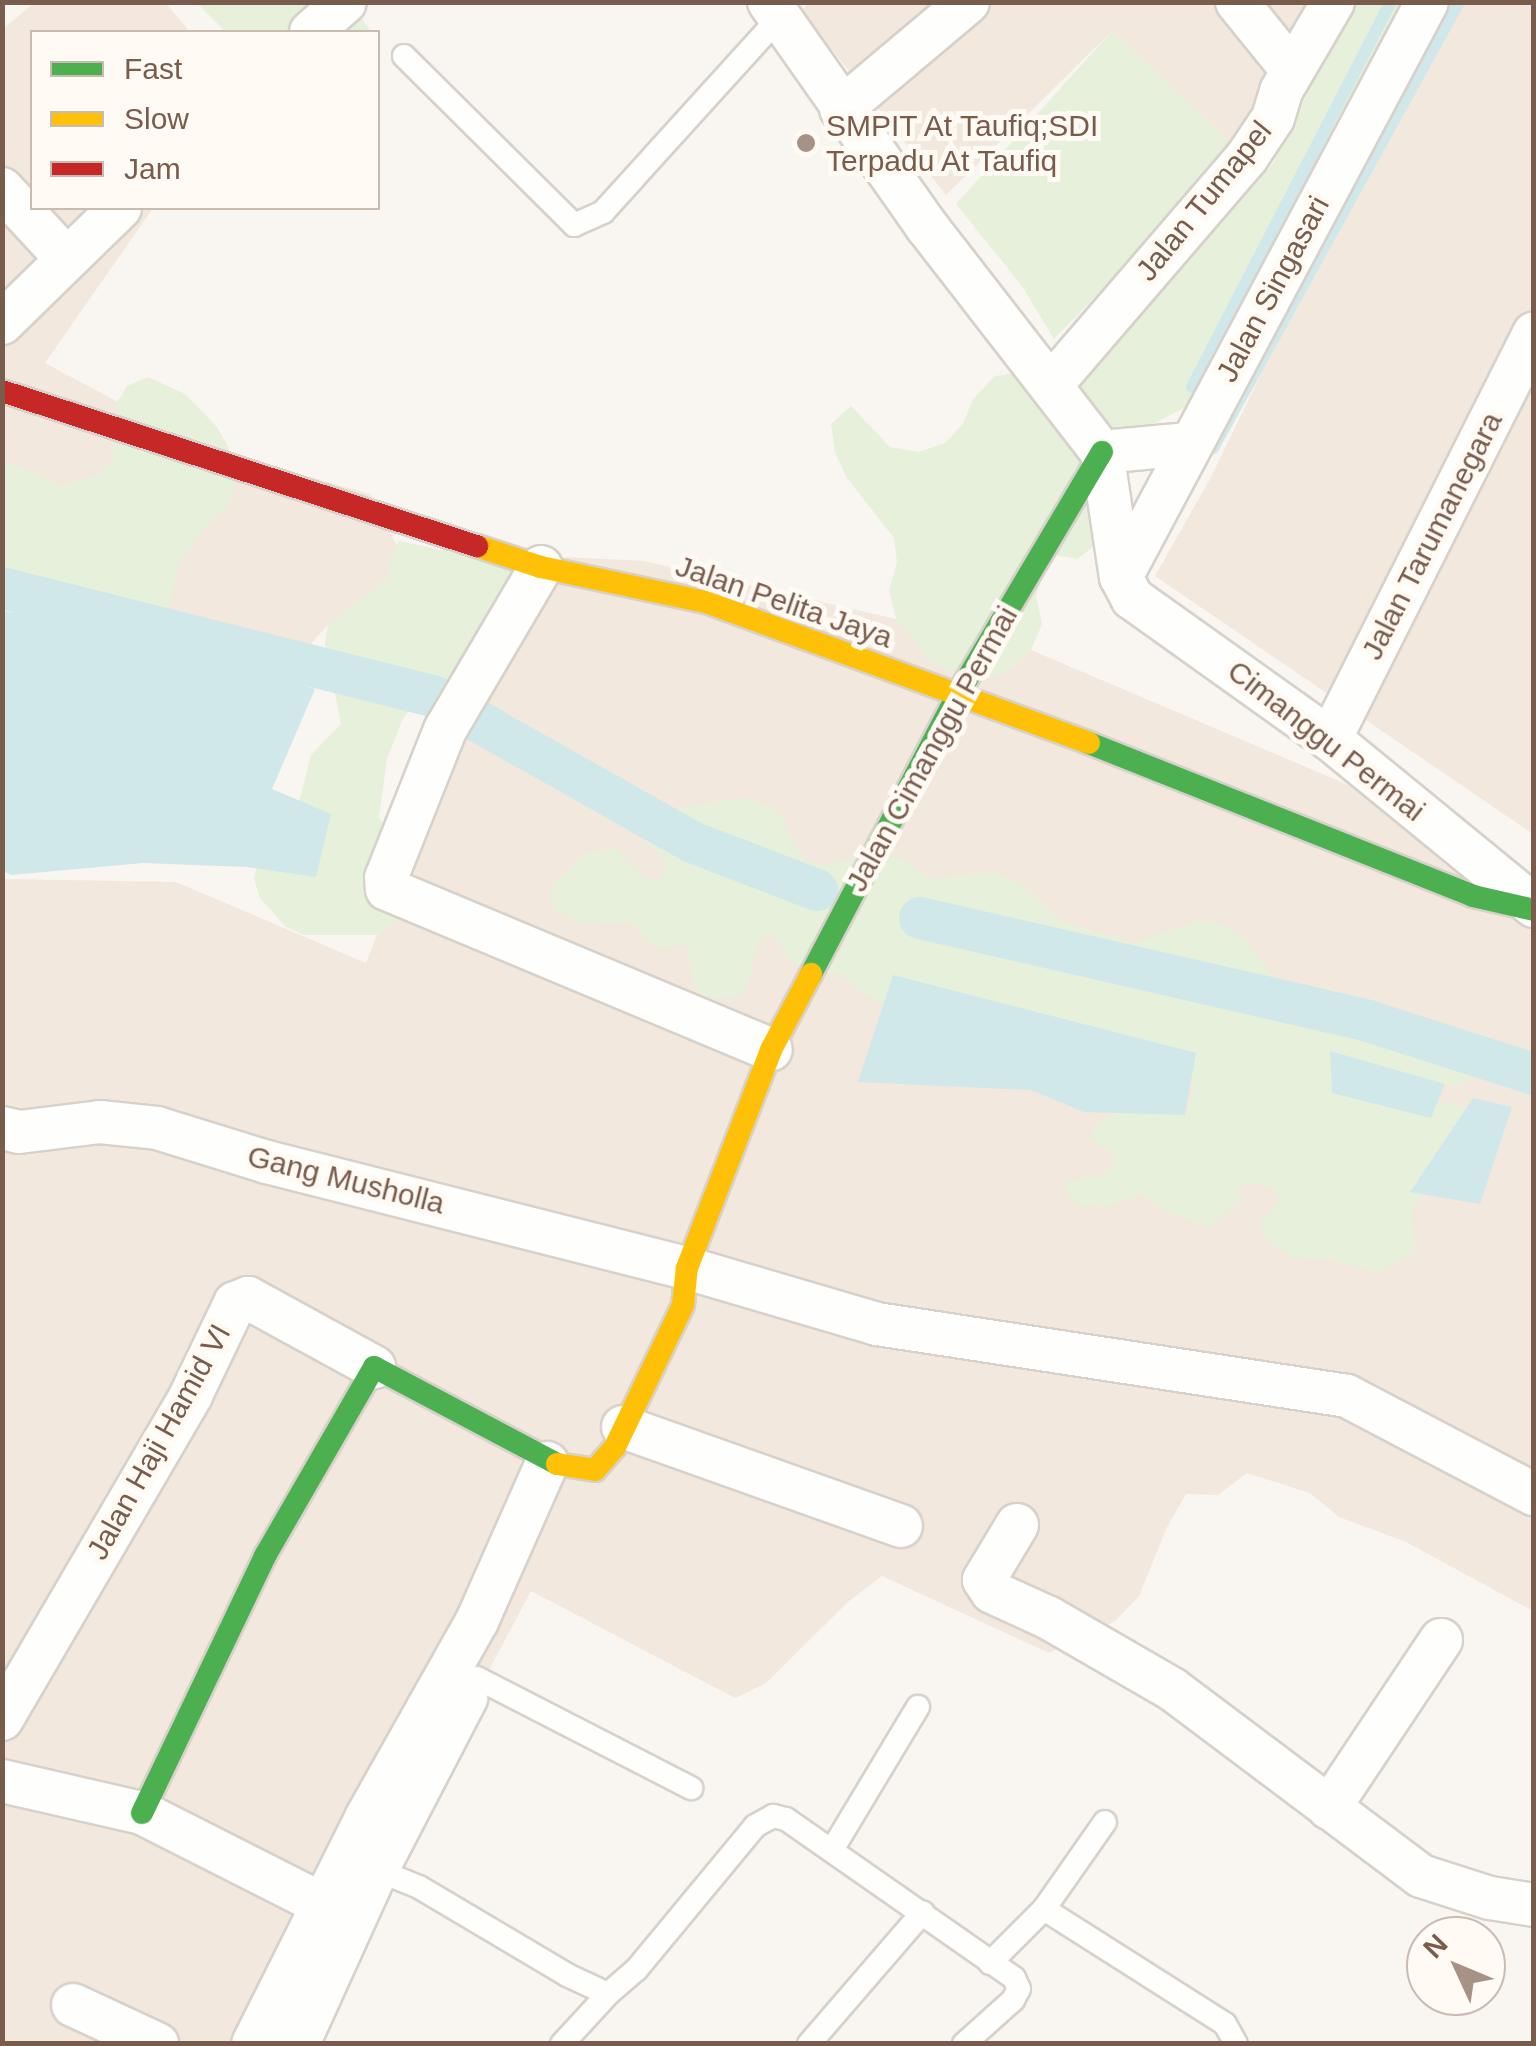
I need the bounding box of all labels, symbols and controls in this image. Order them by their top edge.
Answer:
legend [30,30,380,210]
text: Fast [124,52,182,85]
text: Slow [124,102,189,135]
place label: SMPIT At Taufiq;SDI Terpadu At Taufiq [826,108,1101,178]
street label: Jalan Tumapel [1128,114,1280,288]
marker: SMPIT At Taufiq;SDI Terpadu At Taufiq [795,132,817,154]
text: Jam [124,152,181,185]
street label: Jalan Singasari [1209,190,1337,388]
street label: Jalan Tarumanegara [1354,406,1510,666]
street label: Jalan Pelita Jaya [671,548,897,656]
street label: Jalan Cimanggu Permai [839,600,1025,898]
street label: Cimanggu Permai [1220,653,1432,829]
street label: Gang Musholla [244,1138,448,1222]
street label: Jalan Haji Hamid VI [79,1318,239,1566]
north arrow [1406,1916,1506,2016]
text: N [1417,1928,1454,1964]

